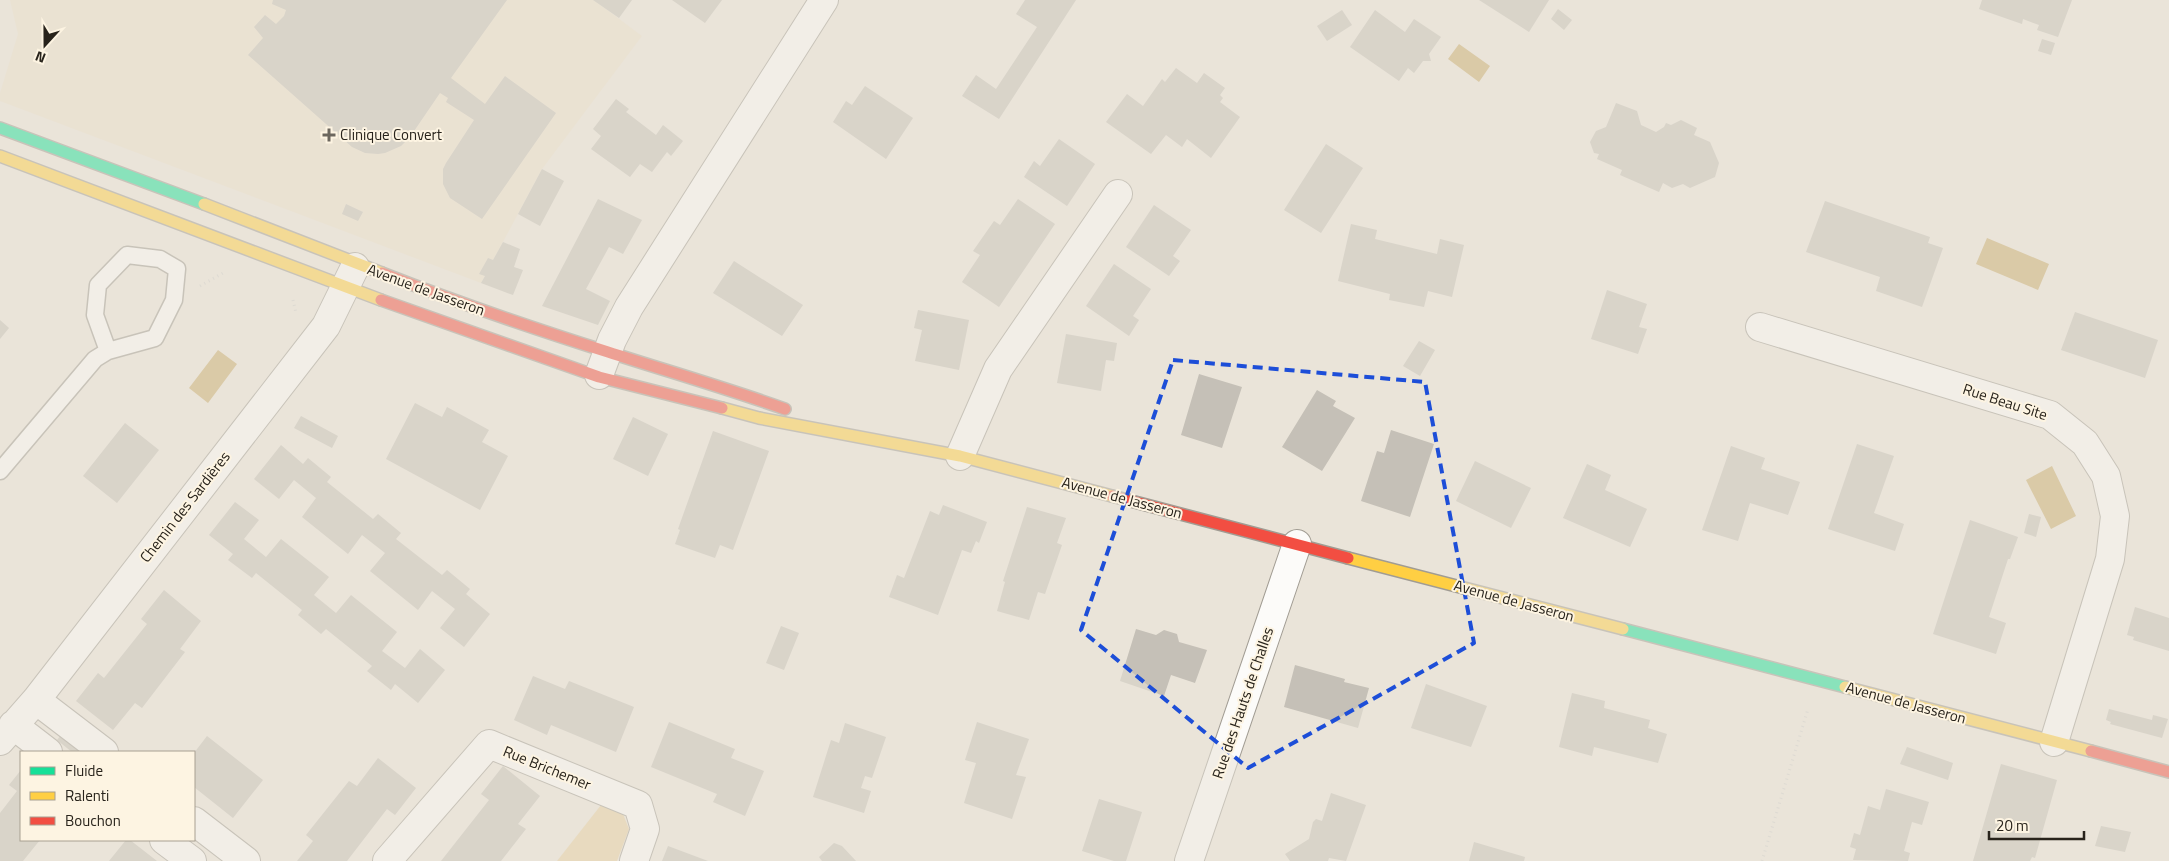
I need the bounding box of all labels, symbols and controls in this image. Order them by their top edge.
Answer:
north arrow [20,20,70,70]
text: N [32,46,48,69]
place label: Clinique Convert [340,123,443,146]
marker: Clinique Convert [322,128,336,142]
street label: Avenue de Jasseron [364,258,488,321]
street label: Rue Beau Site [1960,377,2051,426]
street label: Chemin des Sardières [134,446,235,567]
street label: Avenue de Jasseron [1060,470,1185,525]
street label: Avenue de Jasseron [1452,573,1577,628]
street label: Rue des Hauts de Challes [1206,624,1279,782]
street label: Avenue de Jasseron [1844,675,1969,730]
street label: Rue Brichemer [500,739,595,796]
legend [20,751,195,841]
text: Fluide [65,759,103,782]
text: Ralenti [65,784,109,807]
scale bar [1989,808,2084,840]
text: Bouchon [65,809,121,832]
text: 20 m [1996,814,2029,837]

